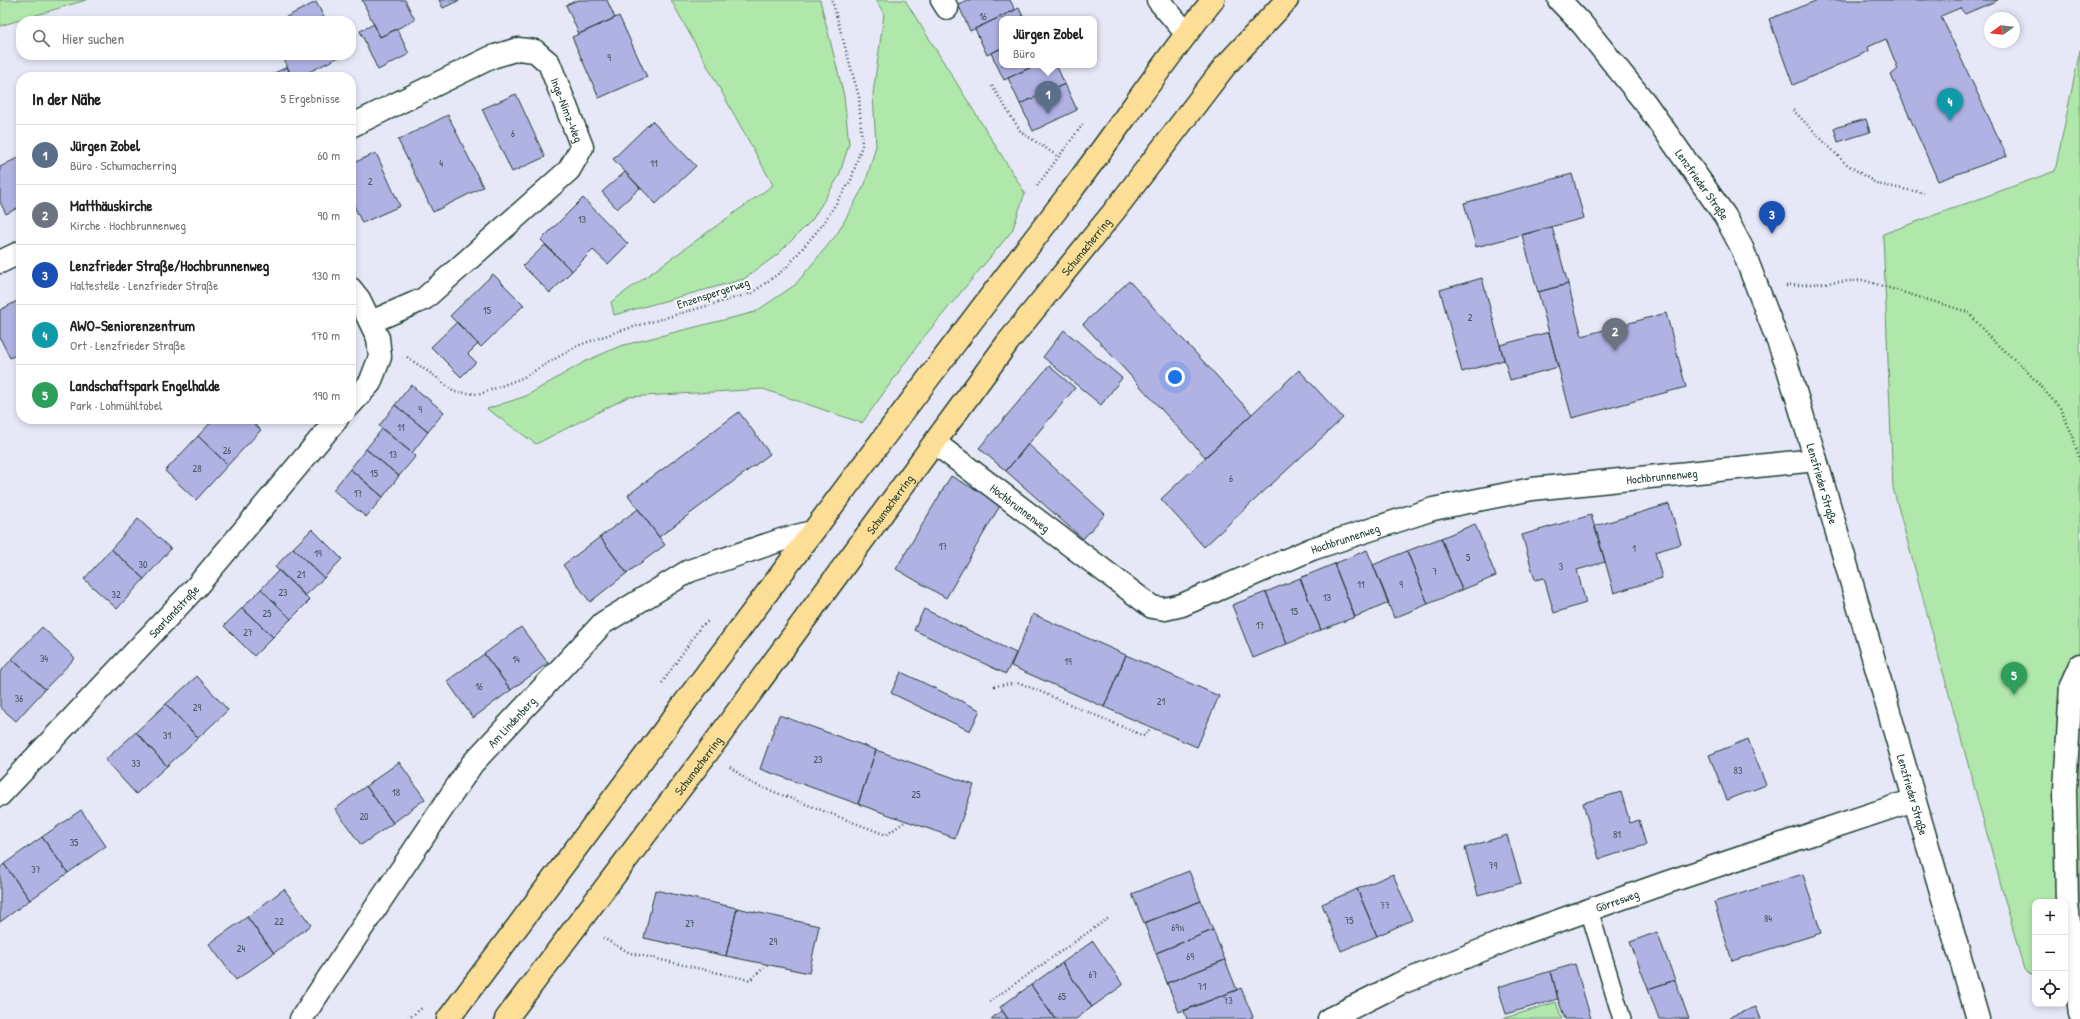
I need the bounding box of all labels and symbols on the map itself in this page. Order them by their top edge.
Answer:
house number: 16 [979,10,987,23]
north arrow [1984,12,2020,48]
house number: 9 [607,51,611,64]
street label: Inge-Nimz-Weg [547,75,588,145]
pin: 1 [1035,81,1061,114]
pin: 4 [1937,88,1963,121]
house number: 6 [511,127,515,140]
street label: Lenzfrieder Straße [1672,145,1734,223]
house number: 4 [439,157,443,170]
house number: 11 [650,157,658,170]
house number: 2 [368,175,373,188]
pin: 3 [1759,201,1785,234]
house number: 13 [578,213,587,226]
street label: Schumacherring [1057,214,1114,279]
street label: Enzenspergerweg [674,273,752,313]
house number: 15 [483,304,492,317]
house number: 2 [1468,311,1473,324]
pin: 2 [1602,318,1628,351]
your location [1165,367,1185,387]
house number: 9 [418,403,422,416]
house number: 11 [397,421,405,434]
street label: Lenzfrieder Straße [1803,441,1843,526]
house number: 26 [223,444,231,457]
house number: 13 [389,448,398,461]
house number: 28 [192,462,202,475]
street label: Hochbrunnenweg [1625,464,1698,488]
house number: 15 [370,467,379,480]
street label: Schumacherring [862,471,917,537]
house number: 6 [1229,472,1233,485]
street label: Hochbrunnenweg [987,479,1054,536]
house number: 17 [354,487,362,500]
street label: Hochbrunnenweg [1309,519,1382,557]
house number: 17 [939,540,947,553]
house number: 1 [1632,542,1636,555]
house number: 19 [314,547,322,560]
house number: 5 [1466,551,1471,564]
house number: 30 [139,558,148,571]
house number: 3 [1559,560,1564,573]
house number: 7 [1433,565,1438,578]
house number: 21 [297,568,306,581]
house number: 11 [1357,578,1365,591]
house number: 9 [1399,578,1403,591]
street label: Saarlandstraße [144,581,203,641]
house number: 23 [278,586,288,599]
house number: 32 [111,588,121,601]
house number: 13 [1323,591,1332,604]
house number: 15 [1290,605,1299,618]
house number: 25 [263,607,272,620]
house number: 17 [1256,619,1264,632]
house number: 27 [243,626,253,639]
house number: 34 [40,652,48,665]
house number: 14 [512,653,520,666]
house number: 19 [1064,655,1072,668]
pin: 5 [2001,662,2027,695]
house number: 16 [475,680,483,693]
house number: 36 [15,692,23,705]
street label: Am Lindenberg [483,692,539,751]
house number: 21 [1157,695,1166,708]
house number: 29 [193,701,202,714]
house number: 31 [163,729,171,742]
street label: Schumacherring [670,732,725,798]
street label: Lenzfrieder Straße [1893,752,1933,837]
house number: 23 [813,753,823,766]
house number: 33 [132,757,141,770]
house number: 83 [1734,764,1743,777]
house number: 18 [392,786,400,799]
house number: 25 [912,788,921,801]
house number: 20 [359,810,369,823]
house number: 81 [1613,828,1621,841]
house number: 35 [70,836,79,849]
house number: 79 [1489,859,1498,872]
house number: 37 [31,863,41,876]
street label: Görresweg [1593,884,1641,916]
house number: 77 [1380,899,1390,912]
house number: 84 [1764,912,1772,925]
house number: 75 [1344,914,1354,927]
house number: 22 [274,915,284,928]
house number: 27 [685,917,695,930]
house number: 69½ [1171,921,1185,934]
house number: 29 [769,935,778,948]
house number: 24 [237,942,245,955]
house number: 69 [1186,950,1194,963]
house number: 67 [1089,968,1098,981]
house number: 71 [1198,980,1207,993]
house number: 65 [1058,990,1067,1003]
house number: 73 [1223,994,1233,1007]

